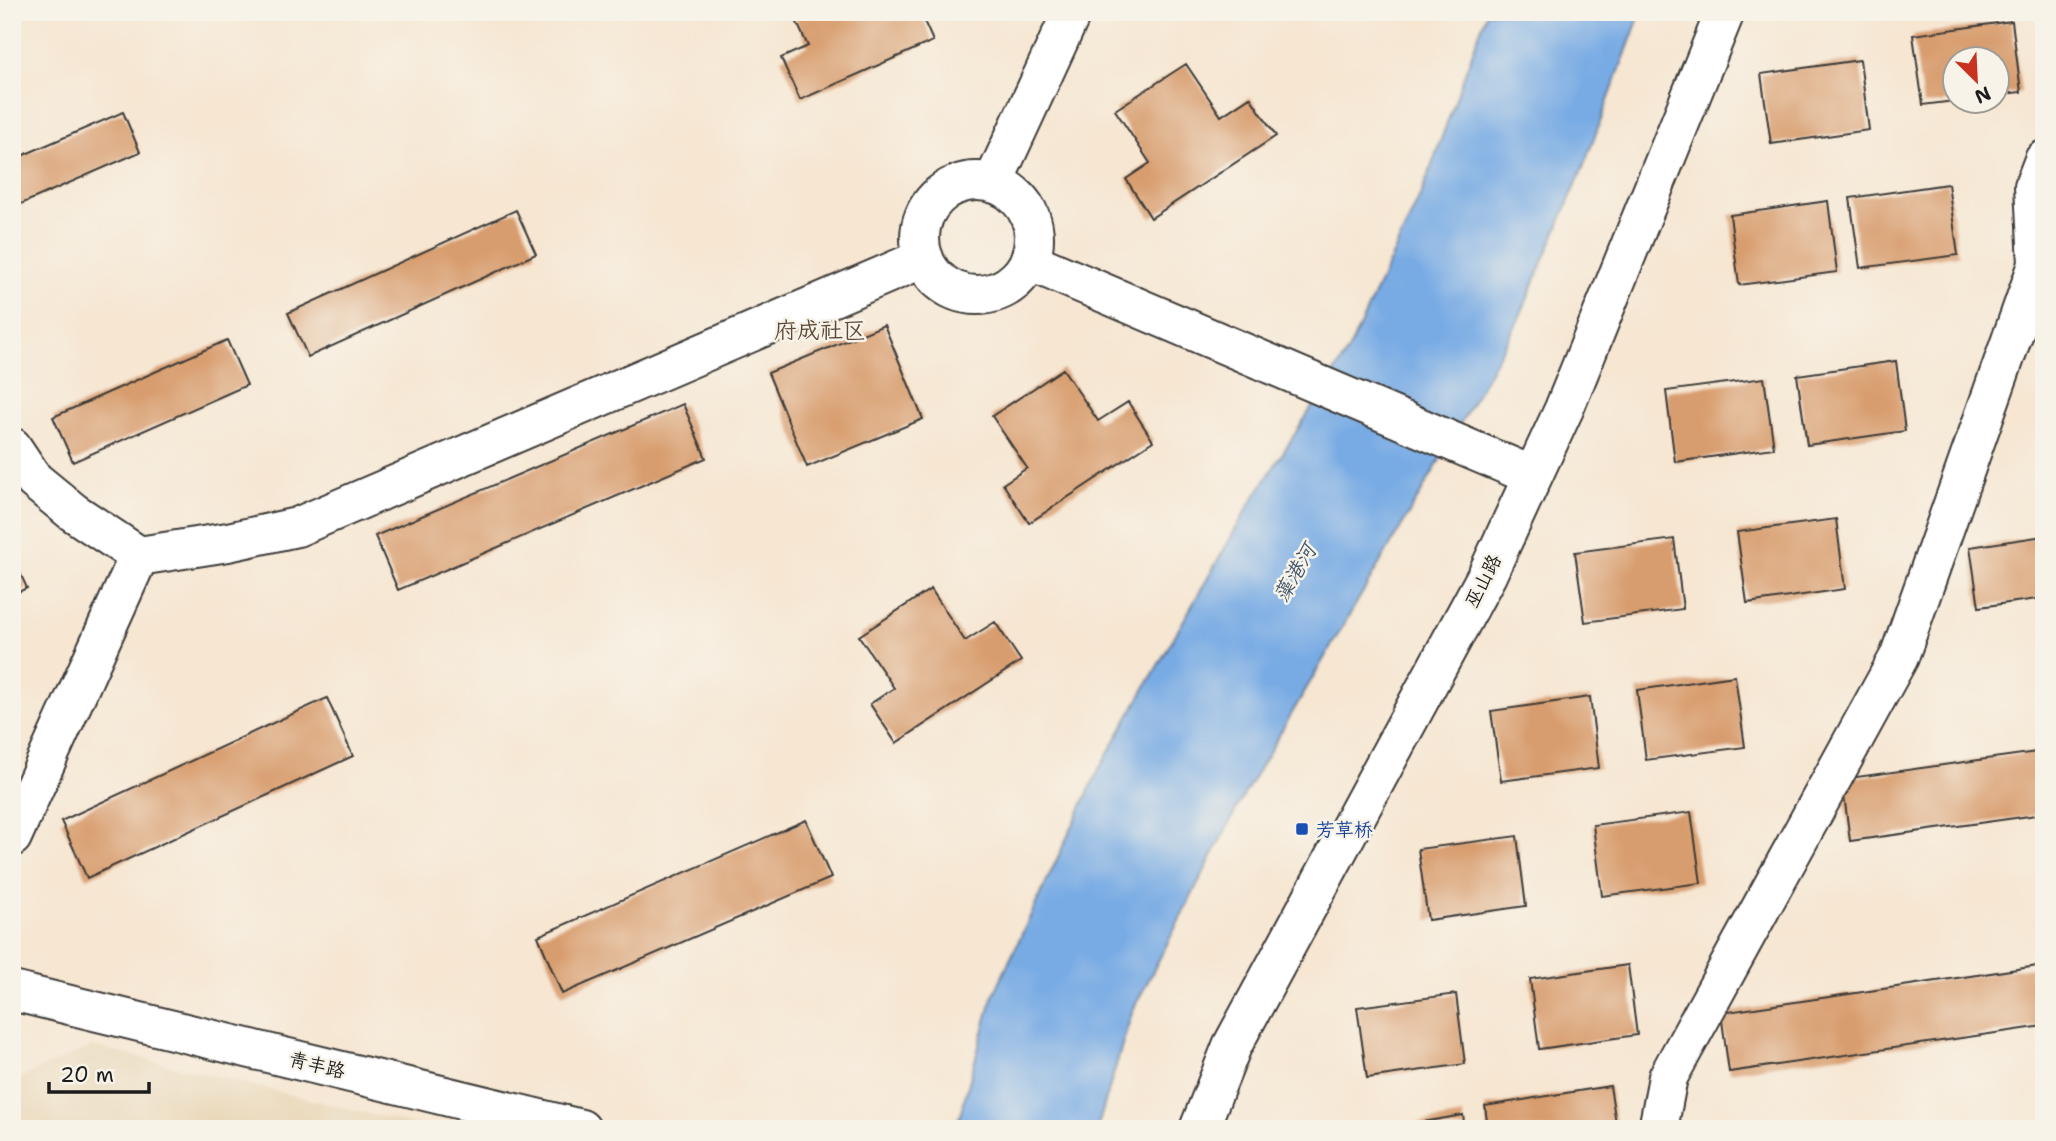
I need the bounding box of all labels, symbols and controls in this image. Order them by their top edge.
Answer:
north arrow [1940,46,2010,116]
text: N [1971,81,1995,110]
district label: 府成社区 [774,315,866,345]
water label: 藻港河 [1267,536,1324,607]
street label: 巫山路 [1459,550,1507,612]
place label: 芳草桥 [1316,817,1373,842]
marker: 芳草桥 [1294,821,1310,837]
street label: 青丰路 [286,1046,348,1084]
scale bar [49,1050,149,1094]
text: 20 m [60,1061,114,1089]

